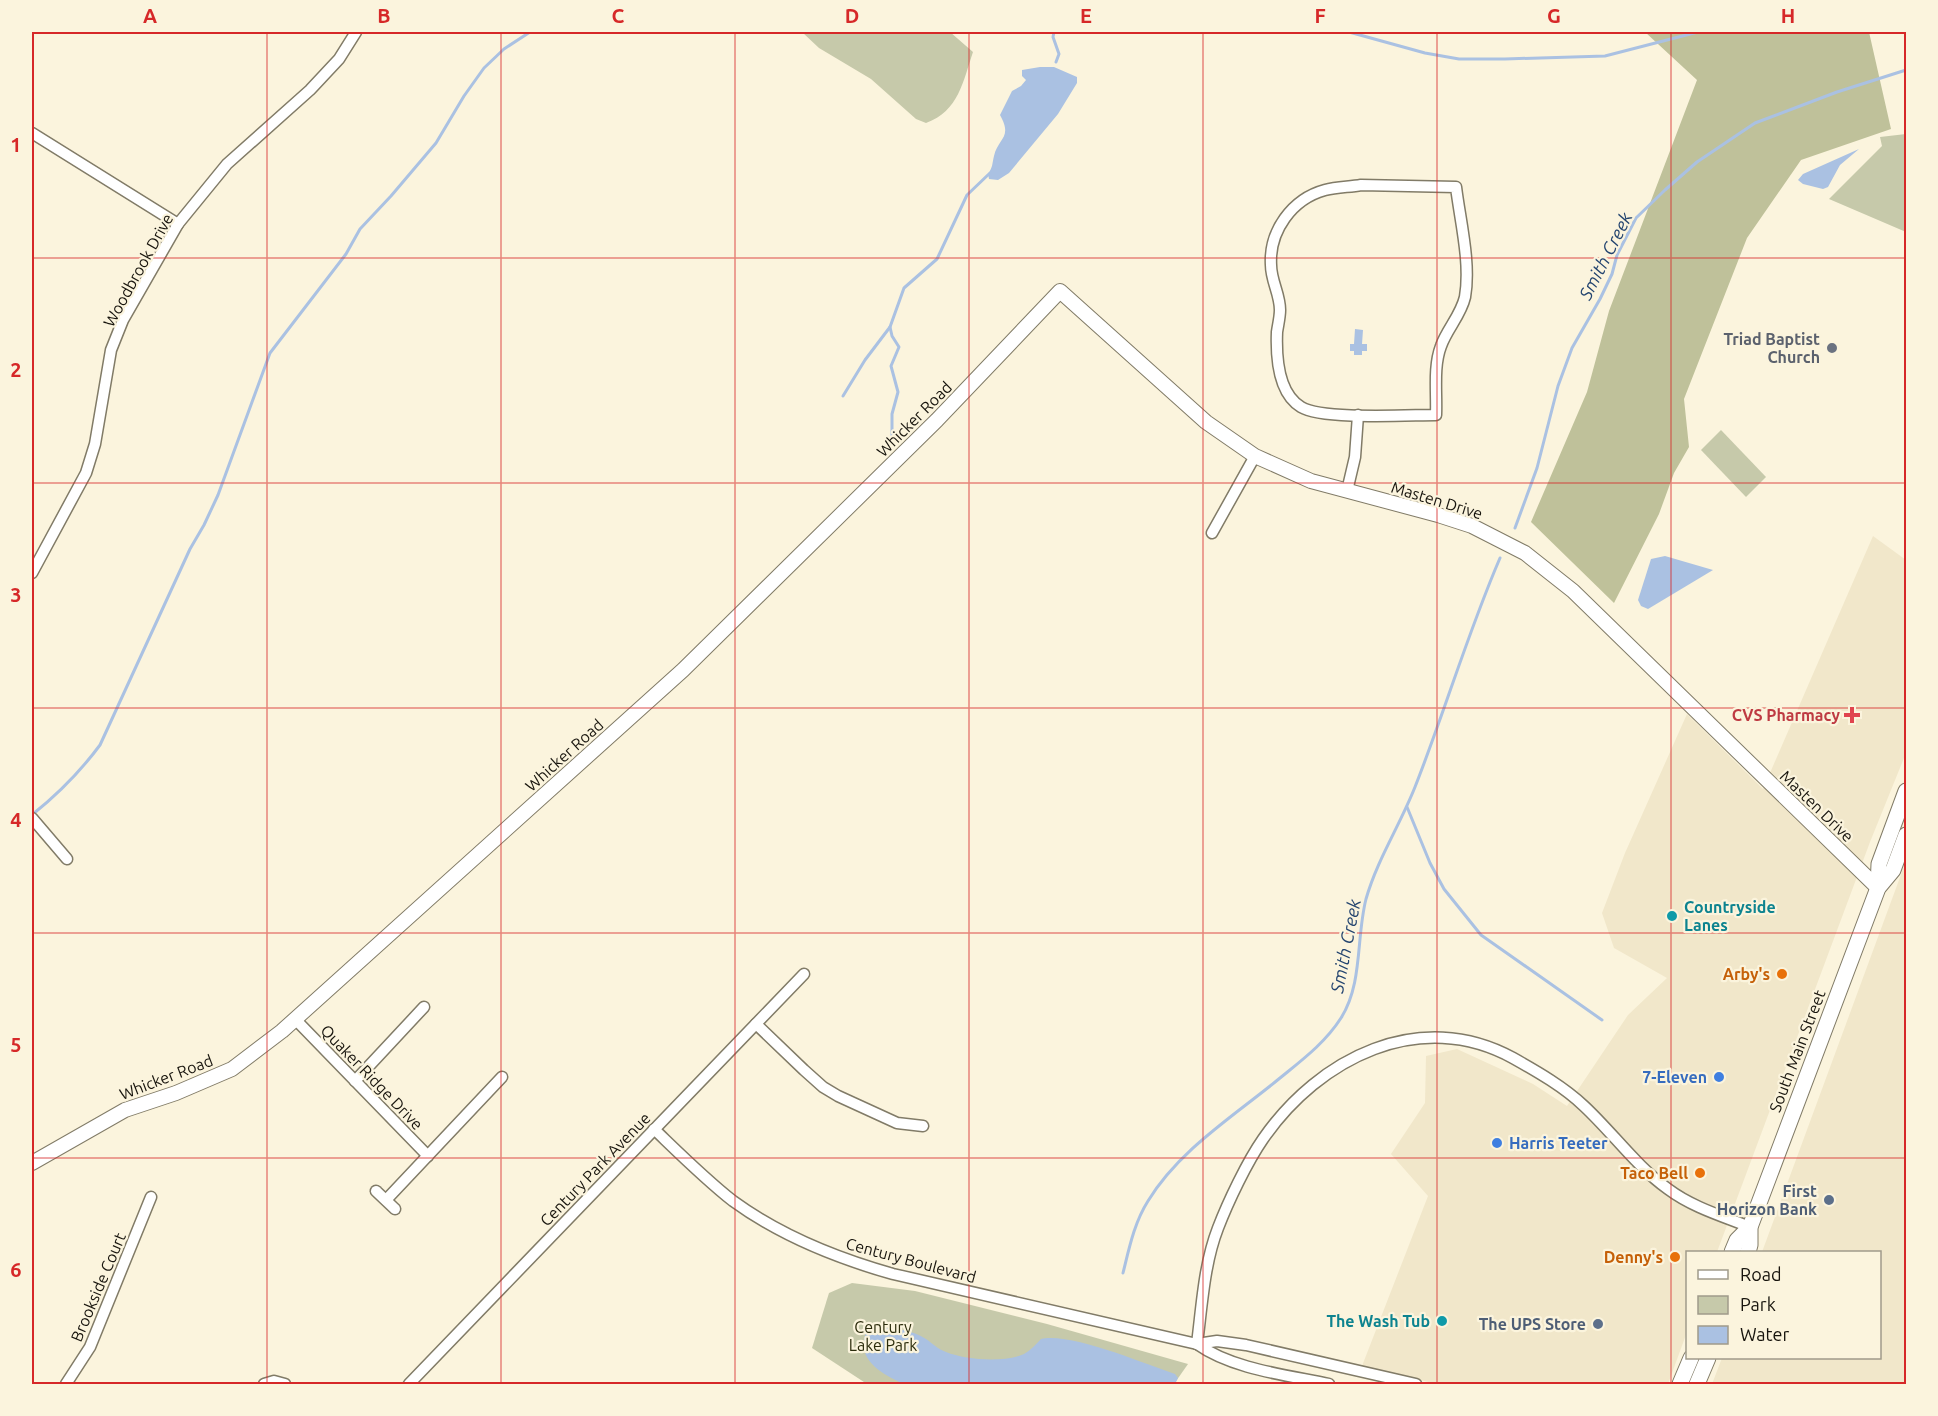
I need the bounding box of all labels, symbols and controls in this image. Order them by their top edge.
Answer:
text: A [143,4,157,27]
text: B [377,4,391,27]
text: C [612,4,625,27]
text: D [845,4,859,27]
text: E [1080,4,1092,27]
text: F [1314,4,1326,27]
text: G [1547,4,1561,27]
text: H [1781,4,1795,27]
text: 1 [10,133,22,156]
water label: Smith Creek [1574,208,1636,303]
street label: Woodbrook Drive [100,210,176,330]
place label: Triad Baptist Church [1724,330,1820,366]
marker: Triad Baptist Church [1825,341,1839,355]
text: 2 [10,358,22,381]
street label: Whicker Road [873,378,955,460]
street label: Masten Drive [1389,478,1485,522]
text: 3 [10,583,22,606]
place label: CVS Pharmacy [1732,706,1840,724]
marker: CVS Pharmacy [1845,708,1859,722]
street label: Whicker Road [521,715,607,795]
street label: Masten Drive [1777,767,1857,845]
text: 4 [10,808,22,831]
water label: Smith Creek [1326,896,1364,996]
place label: Countryside Lanes [1684,898,1776,934]
marker: Countryside Lanes [1665,909,1679,923]
place label: Arby's [1723,965,1770,983]
marker: Arby's [1775,967,1789,981]
street label: South Main Street [1765,987,1829,1115]
street label: Quaker Ridge Drive [317,1021,427,1133]
text: 5 [10,1033,22,1056]
street label: Whicker Road [117,1051,215,1103]
place label: 7-Eleven [1642,1068,1707,1086]
marker: 7-Eleven [1712,1070,1726,1084]
street label: Century Park Avenue [536,1109,654,1229]
place label: Harris Teeter [1509,1134,1608,1152]
marker: Harris Teeter [1490,1136,1504,1150]
place label: Taco Bell [1620,1164,1688,1182]
marker: Taco Bell [1693,1166,1707,1180]
place label: First Horizon Bank [1717,1182,1817,1218]
marker: First Horizon Bank [1822,1193,1836,1207]
street label: Brookside Court [67,1229,129,1344]
street label: Century Boulevard [844,1234,978,1286]
place label: Denny's [1604,1248,1663,1266]
marker: Denny's [1668,1250,1682,1264]
legend [1686,1251,1881,1359]
text: 6 [10,1258,22,1281]
text: Road [1740,1264,1782,1284]
text: Park [1740,1294,1776,1314]
place label: The Wash Tub [1326,1312,1430,1330]
marker: The Wash Tub [1435,1314,1449,1328]
place label: The UPS Store [1479,1315,1586,1333]
marker: The UPS Store [1591,1317,1605,1331]
park label: Century Lake Park [849,1318,917,1354]
text: Water [1740,1324,1790,1344]

